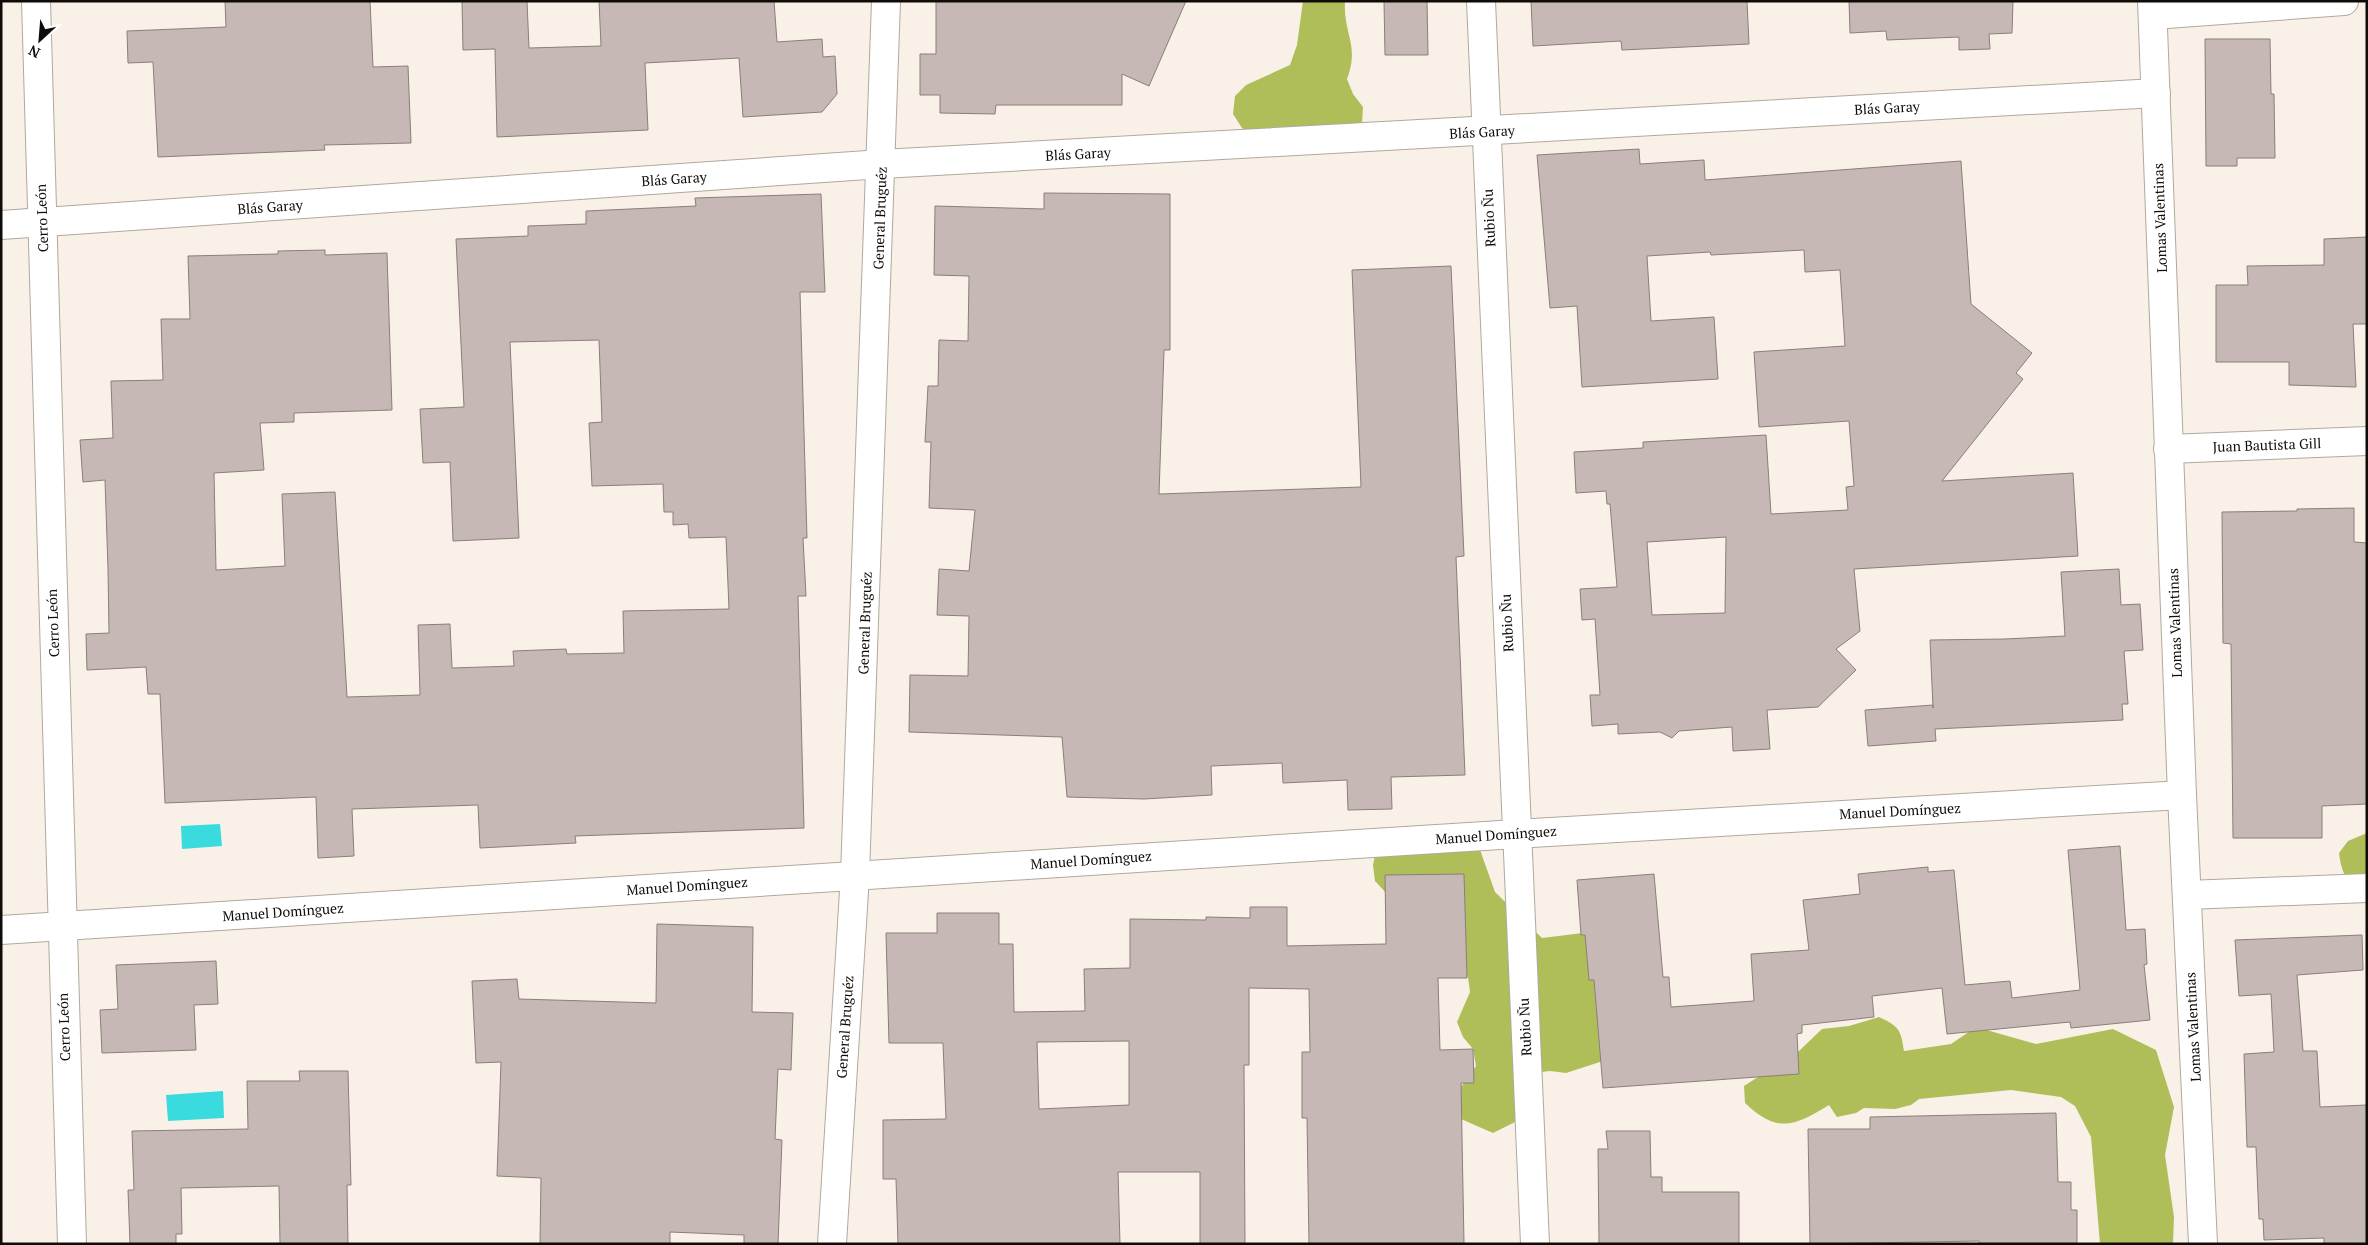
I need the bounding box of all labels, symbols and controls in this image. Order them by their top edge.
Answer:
north arrow [15,15,65,65]
text: N [25,41,43,63]
street label: Blás Garay [1854,96,1921,119]
street label: Blás Garay [1449,120,1516,143]
street label: Blás Garay [1045,142,1112,165]
street label: Lomas Valentinas [2148,163,2171,273]
street label: General Bruguéz [868,166,891,270]
street label: Blás Garay [641,167,708,190]
street label: Cerro León [31,183,52,253]
street label: Rubio Ñu [1477,188,1500,248]
street label: Blás Garay [237,195,304,218]
street label: Juan Bautista Gill [2212,433,2322,456]
street label: Lomas Valentinas [2163,568,2186,678]
street label: General Bruguéz [853,571,876,675]
street label: Cerro León [42,588,63,658]
street label: Rubio Ñu [1495,593,1518,653]
street label: Manuel Domínguez [1839,798,1961,823]
street label: Manuel Domínguez [1435,821,1557,848]
street label: Manuel Domínguez [1030,846,1152,873]
street label: Manuel Domínguez [626,872,748,899]
street label: Manuel Domínguez [222,898,344,925]
street label: Lomas Valentinas [2180,972,2205,1082]
street label: General Bruguéz [831,975,858,1079]
street label: Cerro León [53,992,74,1062]
street label: Rubio Ñu [1513,997,1536,1057]

